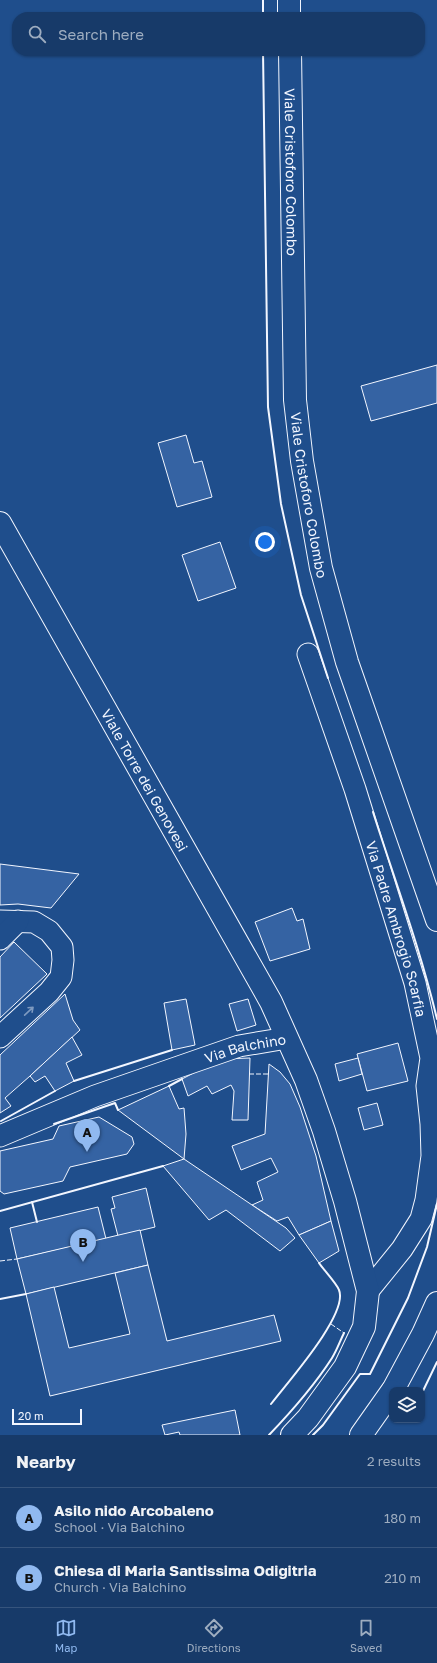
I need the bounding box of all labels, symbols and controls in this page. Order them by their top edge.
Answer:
search box [12,12,425,56]
icon: search [26,23,48,45]
text: Search here [58,25,144,43]
street label: Viale Cristoforo Colombo [282,88,301,256]
street label: Viale Cristoforo Colombo [288,411,332,580]
your location [255,532,275,552]
street label: Viale Torre dei Genovesi [98,706,192,854]
street label: Via Padre Ambrogio Scarfia [363,839,430,1018]
one-way arrow [23,1006,34,1015]
street label: Via Balchino [202,1030,287,1066]
pin: A [74,1119,100,1152]
pin: B [70,1229,96,1262]
map controls [389,1387,425,1423]
button: layers [389,1387,425,1423]
scale bar [12,1407,82,1426]
text: 20 m [18,1409,44,1422]
text: Nearby [16,1451,76,1472]
text: 2 results [367,1453,421,1469]
text: Asilo nido Arcobaleno [54,1501,214,1519]
text: A [24,1510,34,1526]
text: 180 m [384,1510,421,1526]
text: School · Via Balchino [54,1519,185,1535]
text: Chiesa di Maria Santissima Odigitria [54,1561,316,1579]
text: B [24,1570,34,1586]
text: 210 m [384,1570,421,1586]
text: Church · Via Balchino [54,1579,186,1595]
tab: Map [55,1617,77,1654]
tab: Directions [187,1617,241,1654]
tab: Saved [350,1617,382,1654]

